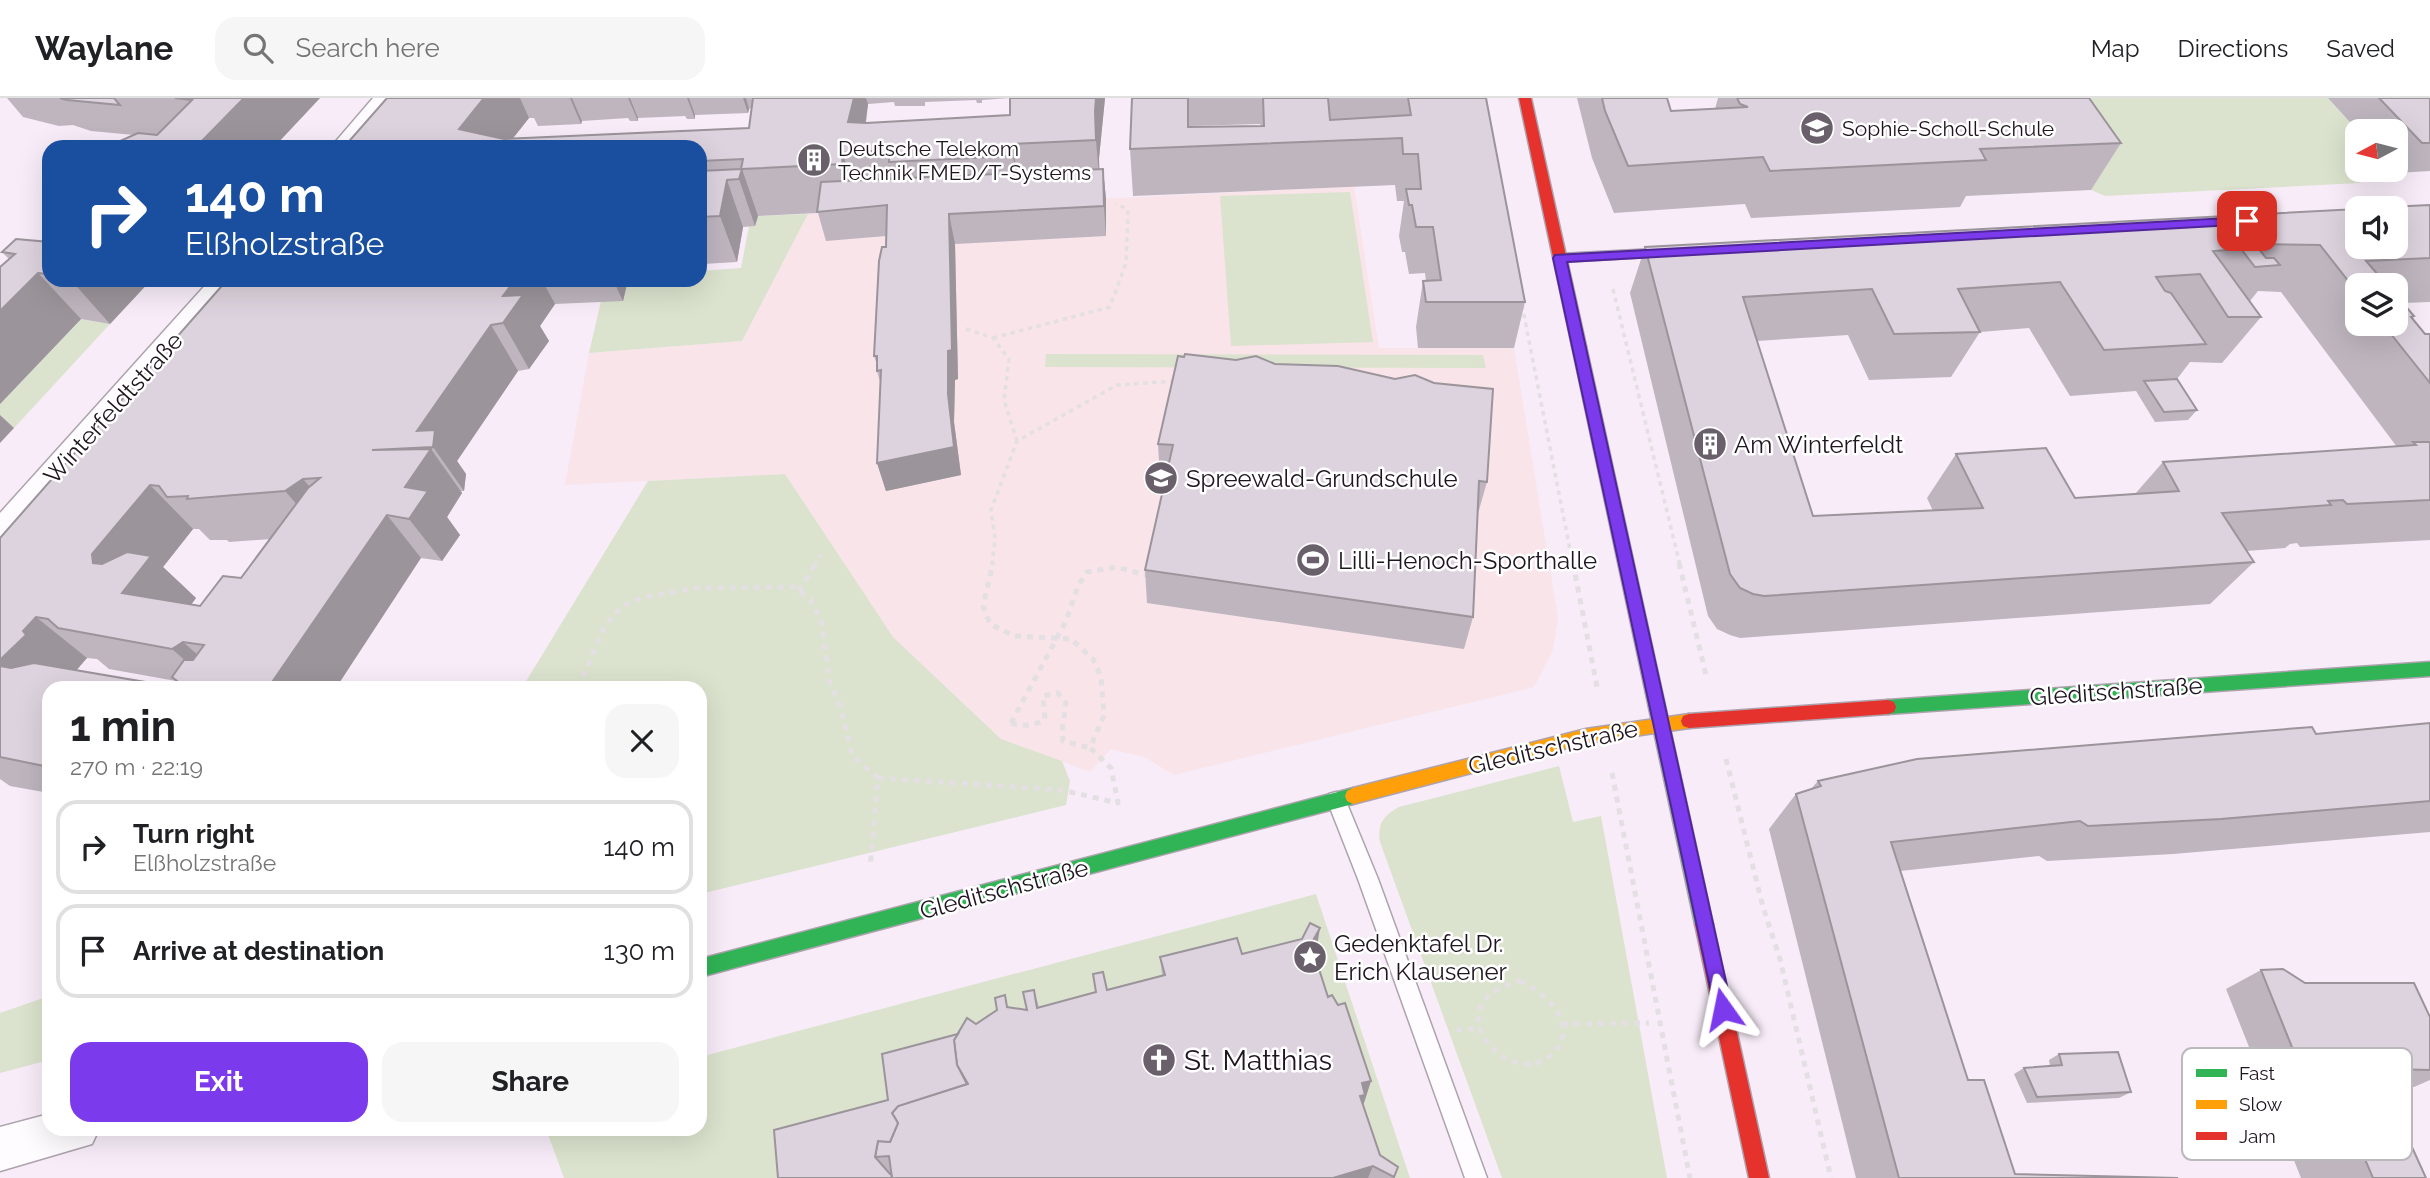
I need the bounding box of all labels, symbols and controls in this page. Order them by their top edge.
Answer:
search box [215,17,705,80]
text: Waylane [35,29,173,68]
icon: search [239,29,277,67]
text: Search here [295,33,440,63]
text: Map [2091,34,2140,63]
text: Directions [2178,34,2288,63]
text: Saved [2326,34,2395,63]
school or university icon: Sophie-Scholl-Schule [1798,109,1836,147]
place label: Sophie-Scholl-Schule [1842,116,2054,141]
north arrow [2345,119,2408,182]
map controls [2345,119,2408,336]
place label: Deutsche Telekom Technik FMED/T-Systems [838,136,1091,185]
building icon: Deutsche Telekom Technik FMED/T-Systems [795,141,833,179]
text: 140 m [185,166,325,223]
icon: right [70,168,161,259]
pin [2217,191,2277,251]
button: sound [2345,196,2408,259]
icon: arrive [2228,202,2266,240]
text: Elßholzstraße [185,225,384,262]
button: layers [2345,273,2408,336]
street label: Winterfeldtstraße [37,326,189,490]
building icon: Am Winterfeldt [1691,425,1729,463]
place label: Am Winterfeldt [1734,430,1903,459]
school or university icon: Spreewald-Grundschule [1142,459,1180,497]
place label: Spreewald-Grundschule [1186,464,1458,493]
sports icon: Lilli-Henoch-Sporthalle [1294,541,1332,579]
place label: Lilli-Henoch-Sporthalle [1338,546,1597,575]
street label: Gleditschstraße [2029,670,2203,712]
text: 1 min [70,702,176,751]
button: close [605,704,679,778]
street label: Gleditschstraße [1465,713,1641,781]
text: 270 m · 22:19 [70,753,203,780]
text: Turn right [133,819,254,849]
icon: right [74,828,112,866]
text: 140 m [603,832,675,862]
text: Elßholzstraße [133,849,276,876]
street label: Gleditschstraße [917,853,1091,925]
place label: Gedenktafel Dr. Erich Klausener [1334,929,1507,986]
icon: arrive [74,932,112,970]
text: Arrive at destination [133,936,384,966]
text: 130 m [604,936,675,966]
place icon: Gedenktafel Dr. Erich Klausener [1291,938,1329,976]
position arrow [1686,972,1760,1046]
church icon: St. Matthias [1140,1041,1178,1079]
button: Exit [70,1042,368,1122]
button: Share [382,1042,679,1122]
place label: St. Matthias [1184,1044,1332,1077]
legend [2182,1048,2412,1160]
text: Fast [2239,1062,2275,1084]
text: Slow [2239,1093,2283,1115]
text: Jam [2239,1125,2276,1147]

